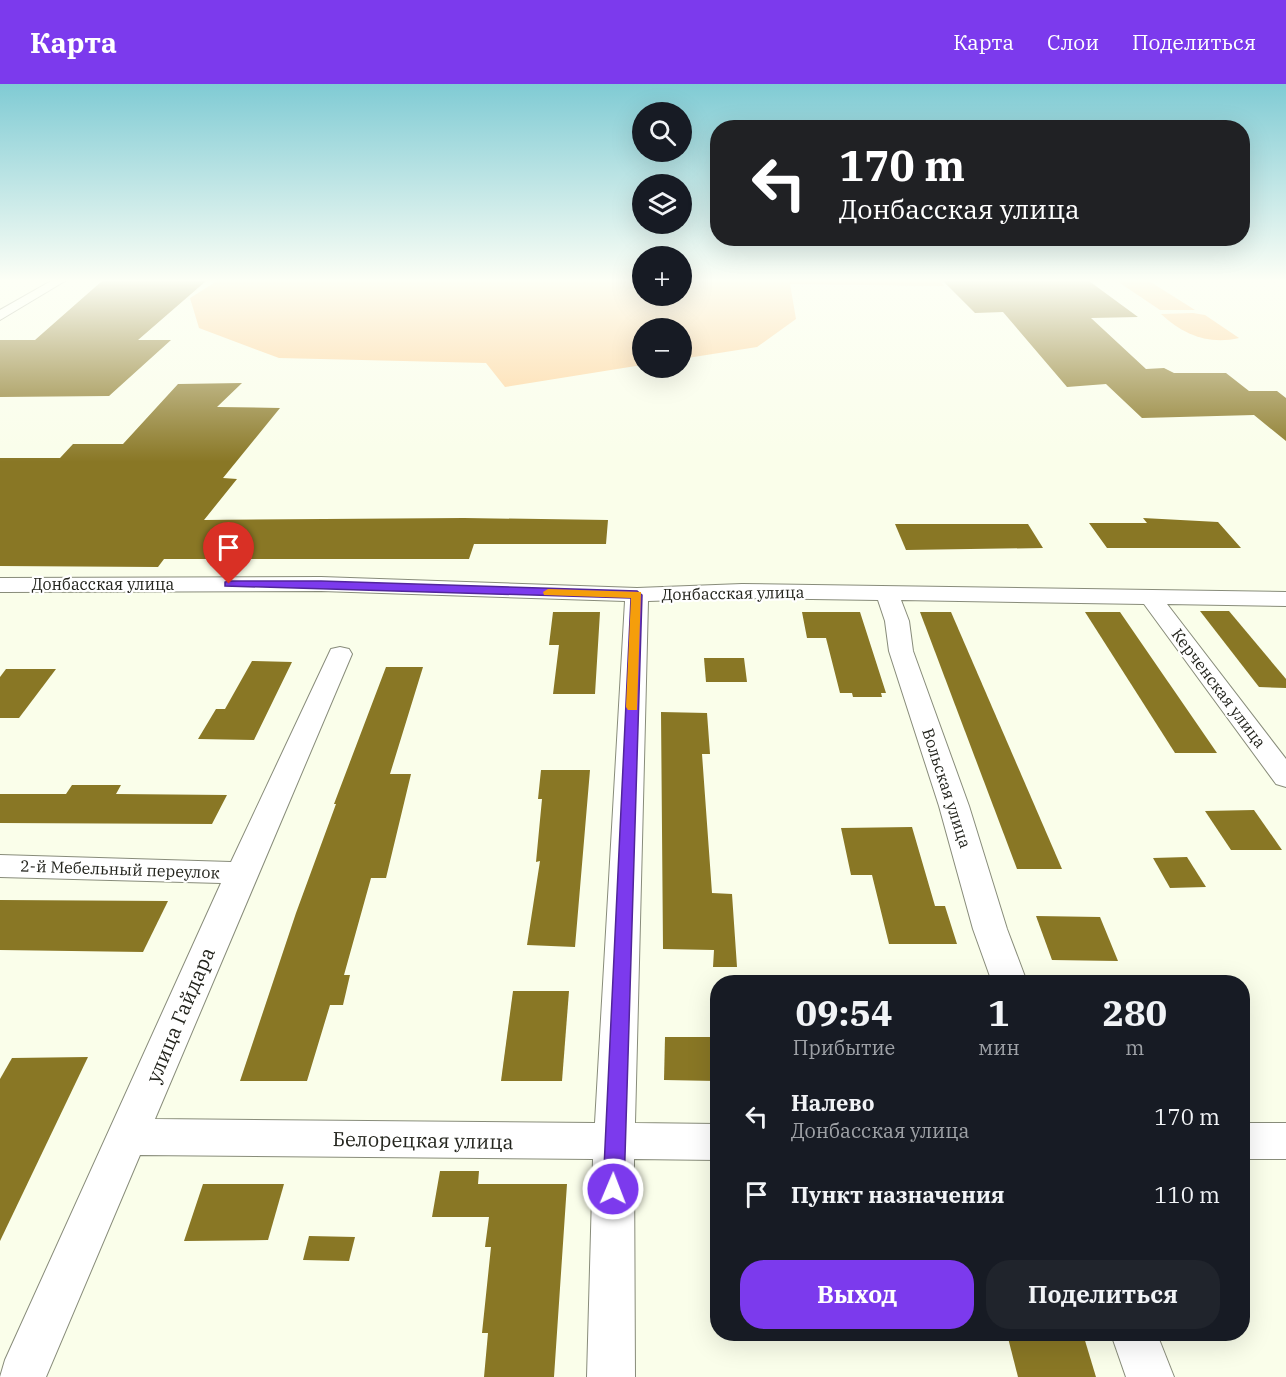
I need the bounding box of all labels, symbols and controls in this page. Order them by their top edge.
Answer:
text: Карта [30,24,117,61]
text: Карта [953,28,1014,56]
text: Слои [1047,28,1099,56]
text: Поделиться [1132,28,1256,56]
map controls [632,102,692,378]
button: search [632,102,692,162]
text: 170 m [839,138,965,193]
icon: left [740,144,818,222]
button: layers [632,174,692,234]
text: Донбасская улица [839,191,1080,226]
button: + [632,246,692,306]
button: − [632,318,692,378]
pin [203,522,254,584]
icon: arrive [212,531,245,564]
street label: Донбасская улица [32,574,175,594]
street label: Донбасская улица [661,582,805,604]
street label: Керченская улица [1168,624,1271,752]
street label: Вольская улица [918,726,976,851]
street label: 2-й Мебельный переулок [20,856,221,883]
street label: улица Гайдара [139,943,221,1087]
text: 09:54 [795,989,893,1036]
text: 1 [988,989,1010,1036]
text: 280 [1102,989,1167,1036]
text: Прибытие [793,1034,895,1061]
text: мин [978,1034,1020,1061]
text: m [1125,1034,1144,1061]
text: Налево [791,1088,875,1117]
icon: left [740,1100,773,1133]
text: 170 m [1154,1102,1220,1131]
text: Донбасская улица [791,1117,969,1144]
street label: Белорецкая улица [332,1125,514,1155]
position arrow [581,1157,645,1221]
icon: arrive [740,1178,773,1211]
text: Пункт назначения [791,1180,1005,1209]
text: 110 m [1154,1180,1220,1209]
button: Выход [740,1260,974,1329]
button: Поделиться [986,1260,1220,1329]

